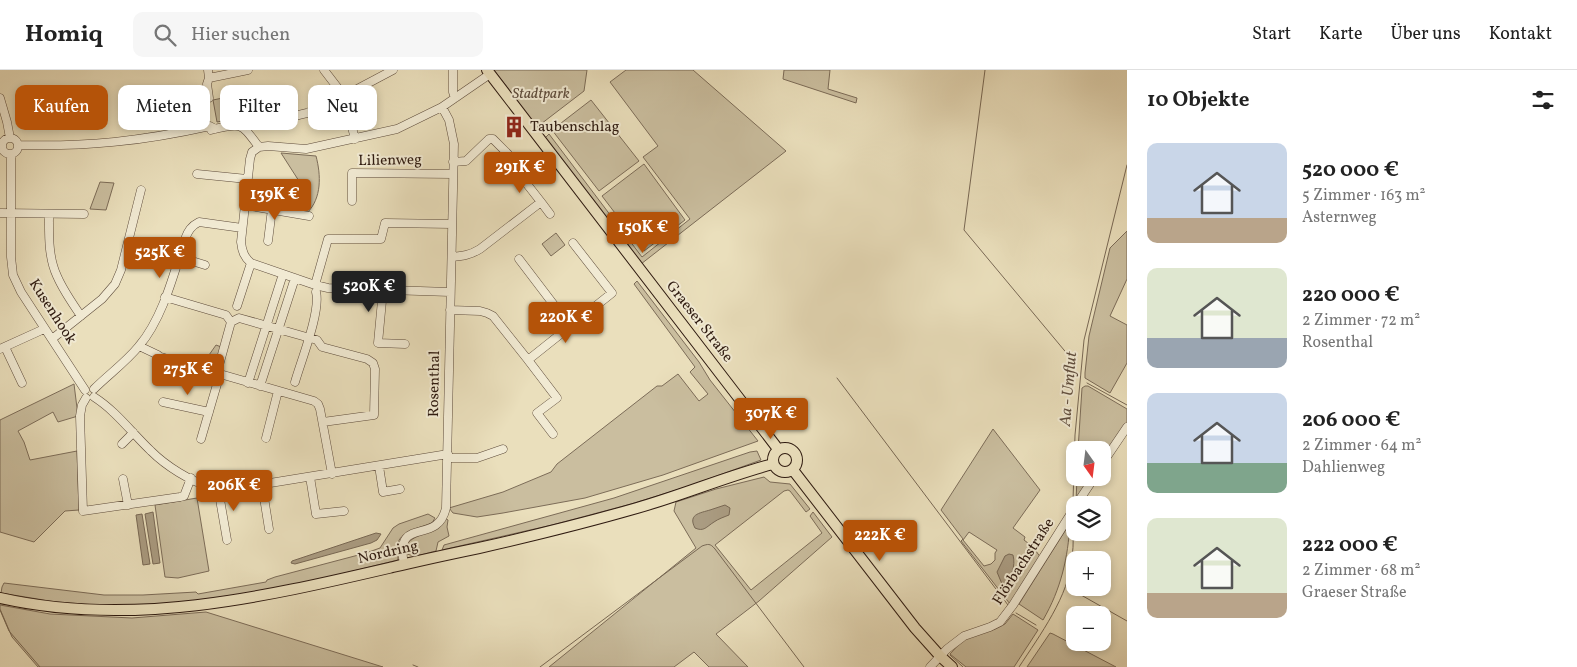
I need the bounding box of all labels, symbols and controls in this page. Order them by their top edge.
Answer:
search box [133,12,483,57]
text: Homiq [25,18,103,52]
icon: search [151,21,179,49]
text: Hier suchen [191,22,290,48]
text: Start [1252,22,1291,47]
text: Karte [1319,22,1363,47]
text: Über uns [1391,22,1461,47]
text: Kontakt [1489,22,1552,47]
park label: Stadtpark [512,84,570,105]
chip: Kaufen [15,85,108,130]
chip: Mieten [118,85,210,130]
chip: Filter [220,85,298,130]
chip: Neu [308,85,377,130]
text: 10 Objekte [1147,86,1249,115]
icon: filters [1529,86,1557,114]
building icon: Taubenschlag [501,114,527,140]
place label: Taubenschlag [530,117,620,138]
street label: Lilienweg [358,150,422,172]
pin: 291K € [479,152,561,194]
text: 520 000 € [1302,156,1399,185]
text: 291K € [495,157,545,179]
icon: home [1187,163,1247,223]
pin: 139K € [234,178,316,221]
text: 139K € [250,184,300,206]
text: 5 Zimmer · 163 m² [1302,185,1426,207]
text: Asternweg [1302,207,1377,229]
pin: 150K € [602,212,684,254]
text: 150K € [618,217,668,239]
pin: 525K € [119,236,201,279]
text: 525K € [135,242,185,264]
pin: 520K € [328,270,410,313]
street label: Kusenhook [23,275,81,349]
text: 520K € [343,276,395,298]
street label: Graeser Straße [661,277,737,367]
text: 220 000 € [1302,281,1400,310]
icon: home [1187,288,1247,348]
pin: 220K € [525,302,607,344]
text: 220K € [540,307,593,329]
text: 2 Zimmer · 72 m² [1302,310,1420,332]
text: Rosenthal [1302,332,1373,354]
water label: Aa - Umflut [1055,350,1083,428]
street label: Rosenthal [424,351,446,417]
pin: 275K € [147,354,229,396]
text: 275K € [163,359,213,381]
pin: 307K € [730,398,812,440]
text: 307K € [745,403,797,425]
text: 206 000 € [1302,406,1401,435]
icon: home [1187,413,1247,473]
text: 2 Zimmer · 64 m² [1302,435,1421,457]
north arrow [1066,441,1111,486]
map controls [1066,441,1111,651]
text: Dahlienweg [1302,457,1385,479]
pin: 206K € [193,470,275,512]
text: 206K € [207,475,261,497]
button: layers [1066,496,1111,541]
street label: Flörbachstraße [988,514,1060,610]
pin: 222K € [839,520,921,562]
text: 222K € [854,525,906,547]
text: 222 000 € [1302,531,1398,560]
street label: Nordring [356,536,421,570]
icon: home [1187,538,1247,598]
button: + [1066,551,1111,596]
text: 2 Zimmer · 68 m² [1302,560,1420,582]
text: Graeser Straße [1302,582,1407,604]
button: − [1066,606,1111,651]

